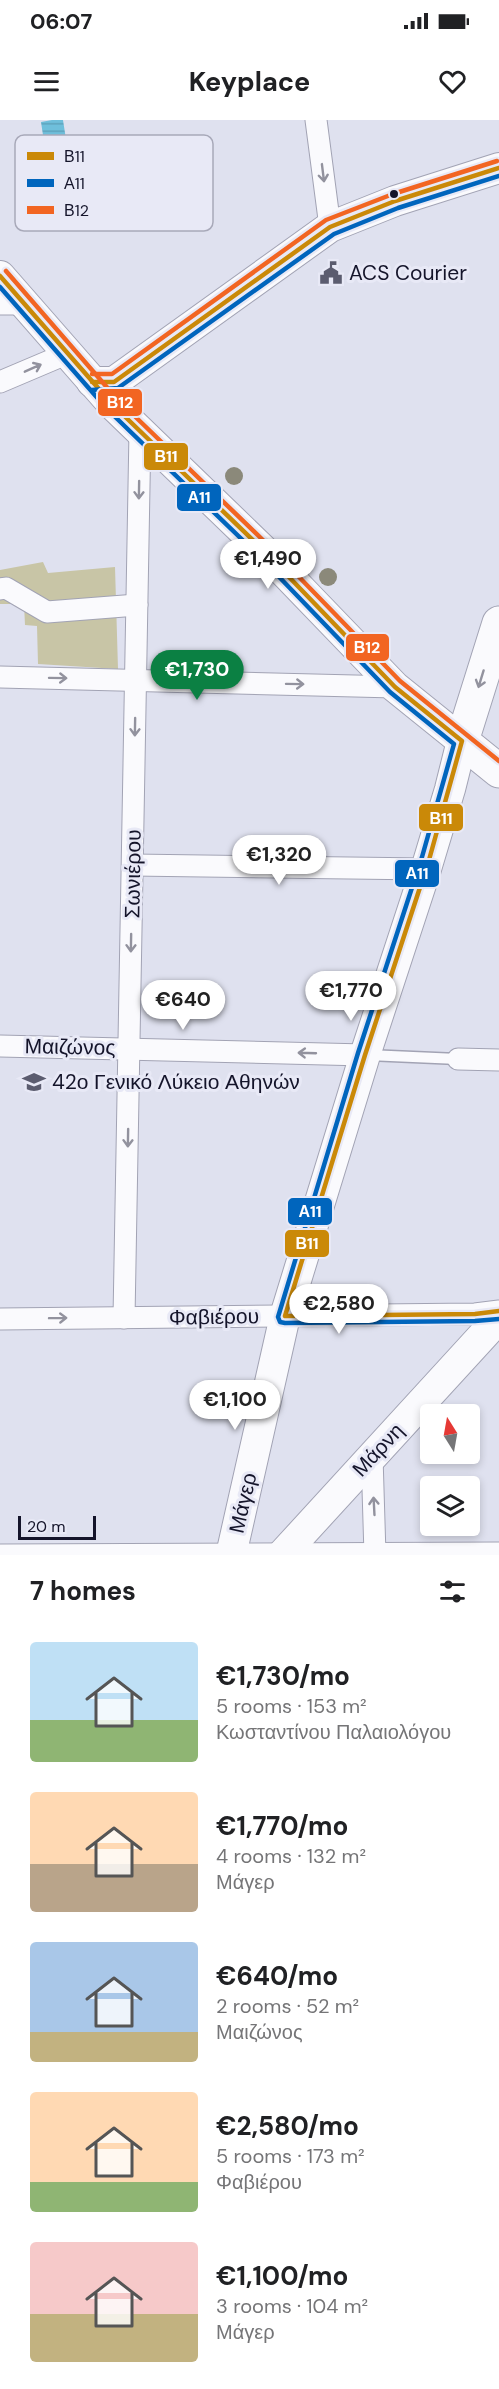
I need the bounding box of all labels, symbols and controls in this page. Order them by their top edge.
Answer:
text: 06:07 [30,7,92,36]
text: Keyplace [189,64,310,99]
icon: menu [30,65,63,98]
icon: heart [436,65,469,98]
legend [15,135,213,231]
text: Β11 [64,146,85,167]
one-way arrow [318,163,329,183]
text: Α11 [64,173,85,194]
unlabelled marker [388,188,400,200]
text: Β12 [64,200,89,221]
place label: ACS Courier [349,259,467,287]
public building icon: ACS Courier [318,260,344,286]
one-way arrow [24,362,42,373]
line badge: Β12 [97,388,143,417]
text: Β12 [107,392,133,413]
line badge: Β11 [143,442,189,471]
text: Β11 [154,446,178,467]
one-way arrow [133,479,145,499]
line badge: Α11 [176,483,222,512]
text: Α11 [187,487,211,508]
pin: €1,490 [219,539,317,590]
text: €1,490 [234,545,302,571]
line badge: Β12 [345,633,390,662]
text: Β12 [354,637,380,658]
pin: €1,730 [148,650,246,701]
text: €1,730 [165,656,229,682]
one-way arrow [475,669,486,688]
one-way arrow [48,673,68,684]
one-way arrow [285,679,305,690]
one-way arrow [129,716,141,736]
line badge: Β11 [418,803,464,832]
text: Β11 [429,808,453,829]
street label: Σωνιέρου [118,829,148,919]
pin: €1,320 [230,835,328,886]
text: €1,320 [246,841,312,867]
line badge: Α11 [394,859,440,888]
text: Α11 [405,863,429,884]
one-way arrow [126,932,137,952]
pin: €1,770 [302,971,400,1022]
text: €1,770 [319,977,383,1003]
pin: €640 [147,980,219,1031]
text: €640 [155,986,211,1012]
street label: Μαιζώνος [24,1032,116,1062]
one-way arrow [297,1048,317,1059]
place label: 42ο Γενικό Λύκειο Αθηνών [52,1068,300,1096]
school or university icon: 42ο Γενικό Λύκειο Αθηνών [21,1069,47,1095]
one-way arrow [122,1127,133,1147]
line badge: Α11 [287,1197,333,1226]
text: Α11 [298,1201,322,1222]
line badge: Β11 [284,1229,330,1258]
text: Β11 [295,1233,319,1254]
pin: €2,580 [290,1284,388,1335]
text: €2,580 [303,1290,375,1316]
street label: Φαβιέρου [169,1302,259,1332]
one-way arrow [48,1313,68,1324]
pin: €1,100 [186,1380,284,1431]
text: €1,100 [203,1386,267,1412]
north arrow [420,1404,480,1464]
map controls [420,1404,480,1536]
street label: Μάρνη [346,1417,410,1483]
street label: Μάγερ [222,1470,264,1536]
button: layers [420,1476,480,1536]
one-way arrow [369,1496,380,1516]
scale bar [18,1513,96,1540]
text: 20 m [27,1516,66,1537]
text: 7 homes [30,1574,136,1608]
icon: filters [436,1575,469,1608]
text: €1,730/mo [216,1659,350,1693]
icon: home [78,1666,150,1738]
text: 5 rooms · 153 m² [216,1693,367,1719]
text: Κωσταντίνου Παλαιολόγου [216,1719,451,1745]
text: €1,770/mo [216,1809,348,1843]
icon: home [78,1816,150,1888]
text: 4 rooms · 132 m² [216,1843,366,1869]
text: Μάγερ [216,1869,275,1895]
text: €640/mo [216,1959,338,1993]
icon: home [78,1966,150,2038]
text: 2 rooms · 52 m² [216,1993,359,2019]
text: Μαιζώνος [216,2019,303,2045]
text: €2,580/mo [216,2109,359,2143]
icon: home [78,2116,150,2188]
text: 5 rooms · 173 m² [216,2143,365,2169]
text: Φαβιέρου [216,2169,302,2195]
text: €1,100/mo [216,2259,348,2293]
icon: home [78,2266,150,2338]
text: 3 rooms · 104 m² [216,2293,368,2319]
text: Μάγερ [216,2319,275,2345]

